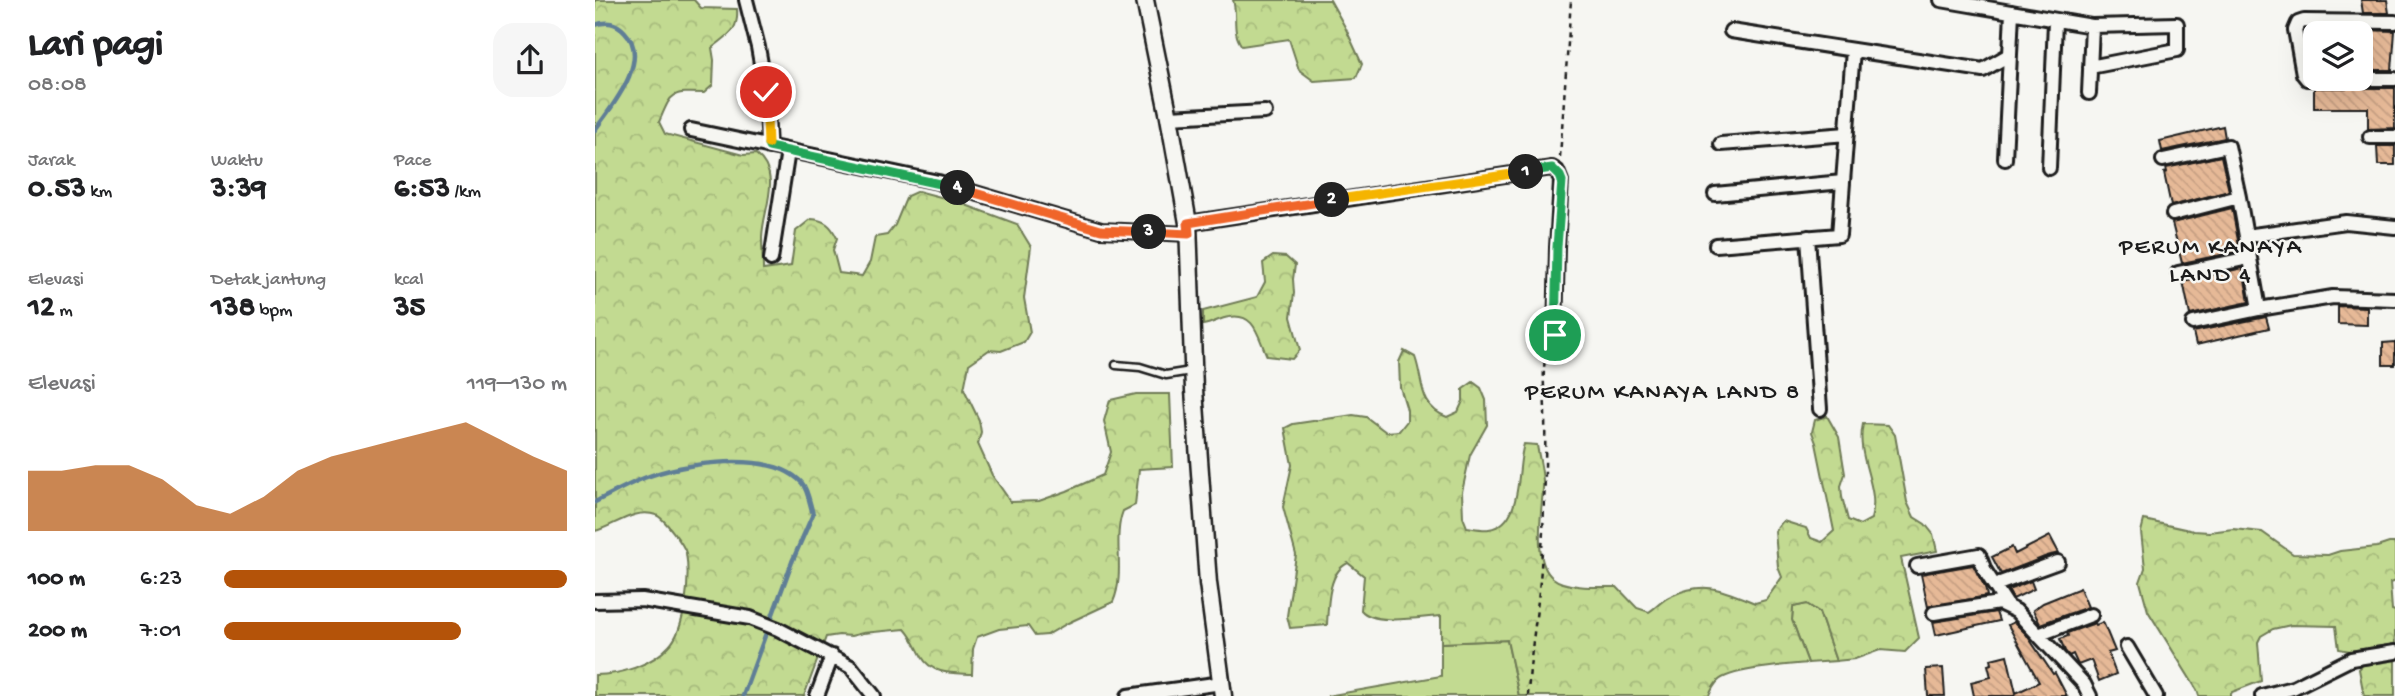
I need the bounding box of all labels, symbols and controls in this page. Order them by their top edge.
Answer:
map controls [2303,21,2373,91]
button: layers [2303,21,2373,91]
button: share [493,23,567,97]
text: Lari pagi [28,24,163,68]
pin [736,62,796,122]
text: 08:08 [28,72,87,99]
icon: check [747,73,785,111]
text: Jarak [28,150,74,173]
text: Waktu [211,150,263,173]
text: Pace [394,150,431,173]
pin: 1 [1509,154,1543,190]
text: 1 [1522,160,1529,183]
pin: 4 [941,170,975,206]
text: 0.53 [28,173,86,208]
text: 3:39 [211,173,267,208]
text: 6:53 [394,173,450,208]
text: 4 [953,176,962,199]
text: km [86,181,112,204]
text: /km [450,181,481,204]
pin: 2 [1315,182,1349,218]
text: 2 [1327,188,1336,211]
pin: 3 [1131,215,1167,250]
text: 3 [1144,220,1153,243]
district label: PERUM KANAYA LAND 4 [2118,234,2303,291]
text: Elevasi [28,269,84,292]
text: Detak jantung [211,269,326,292]
text: kcal [394,269,424,292]
text: 12 [28,292,55,327]
text: 138 [211,292,255,327]
text: 35 [394,292,425,327]
text: m [55,300,73,323]
text: bpm [255,300,293,323]
pin [1525,305,1585,365]
icon: arrive [1536,316,1574,354]
text: Elevasi [28,371,96,398]
text: 119–130 m [467,371,567,398]
district label: PERUM KANAYA LAND 8 [1524,379,1801,408]
text: 100 m [28,566,85,593]
text: 6:23 [140,566,182,593]
text: 200 m [28,618,87,645]
text: 7:01 [140,618,182,645]

